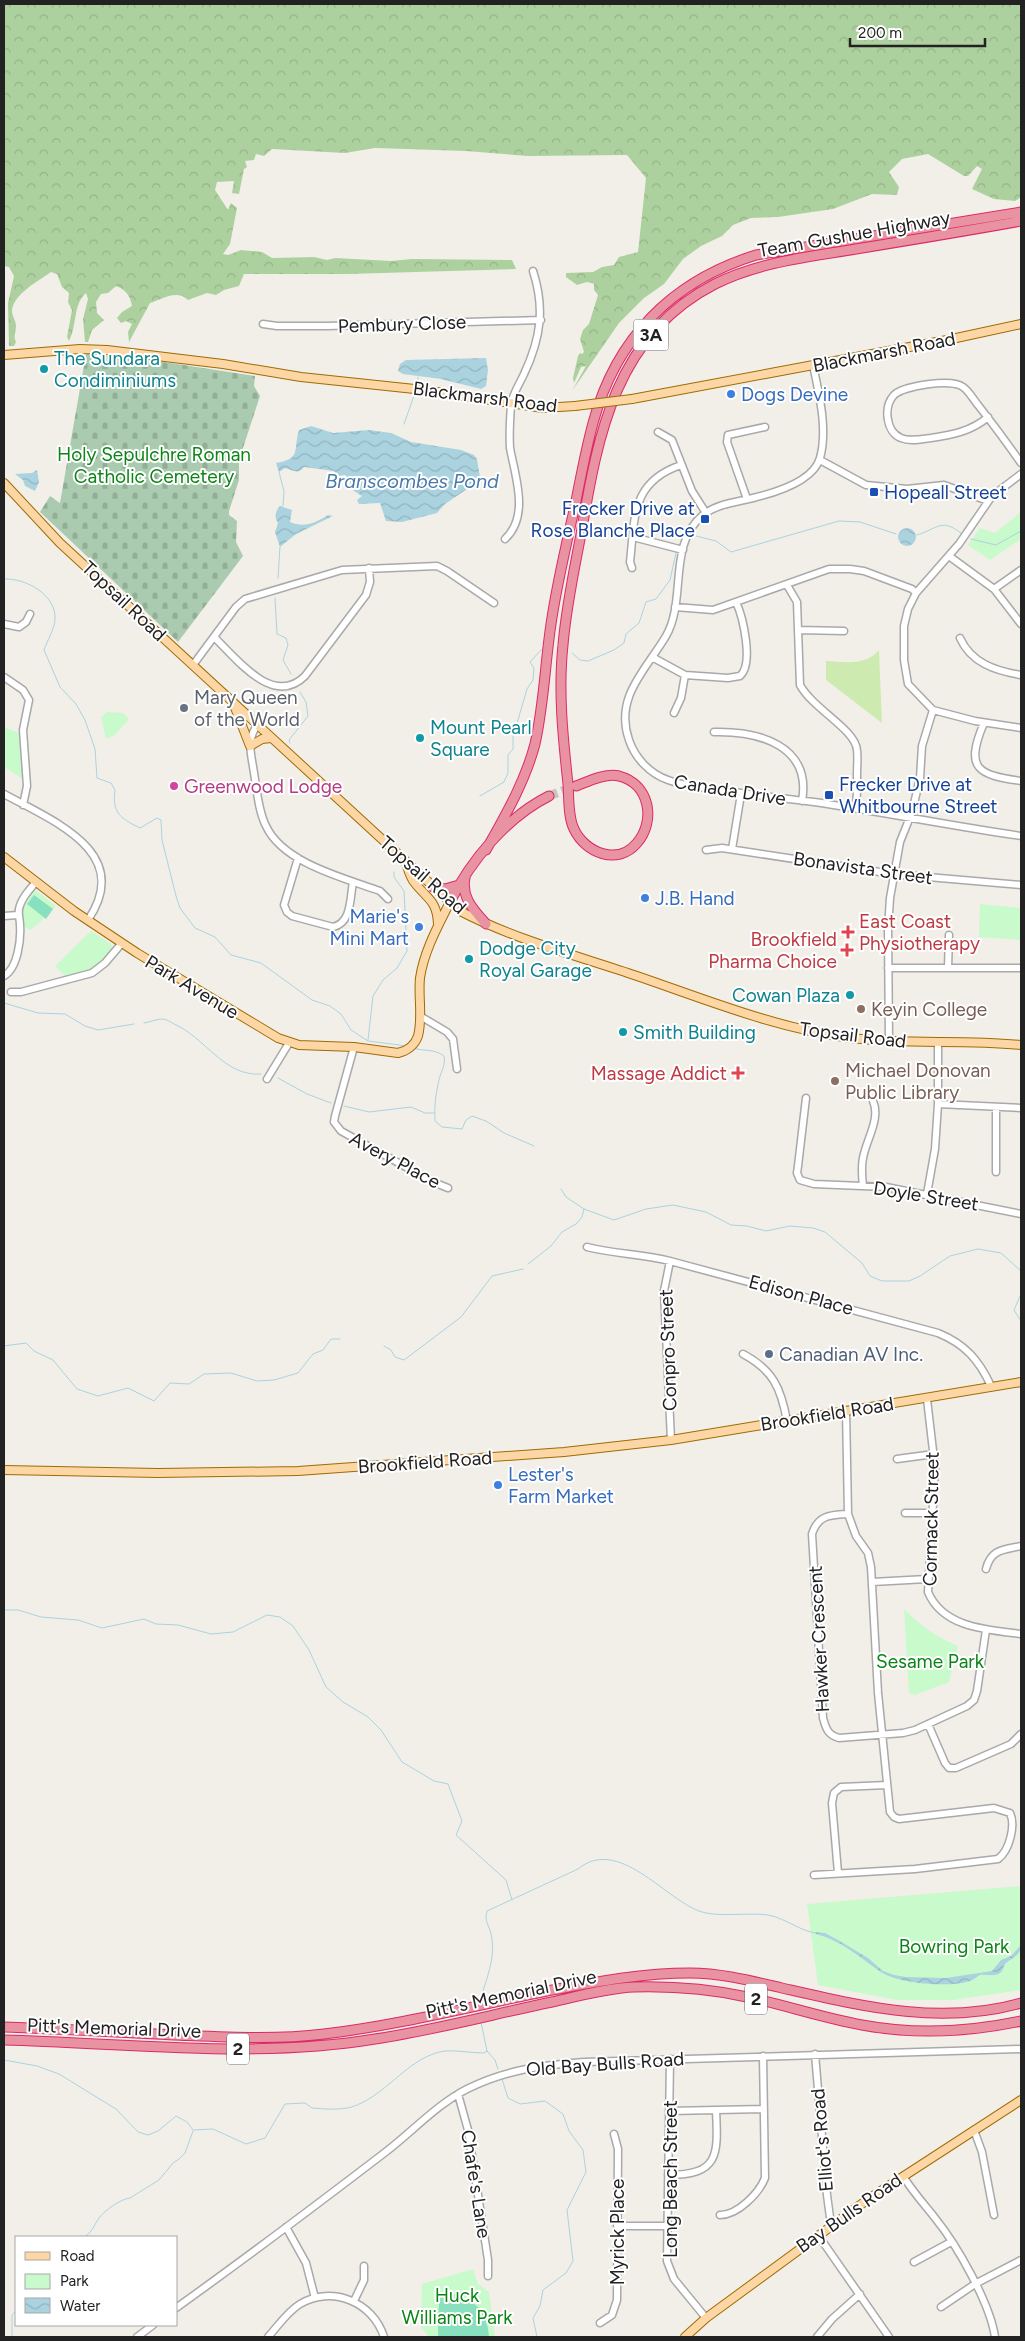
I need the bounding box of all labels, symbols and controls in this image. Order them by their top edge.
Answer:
scale bar [850,15,985,47]
text: 200 m [858,24,902,42]
street label: Team Gushue Highway [756,206,952,262]
street label: Pembury Close [337,310,467,338]
road number: 3A [634,320,668,350]
street label: Blackmarsh Road [811,327,957,377]
place label: The Sundara Condiminiums [54,347,176,392]
marker: The Sundara Condiminiums [38,363,50,375]
street label: Blackmarsh Road [412,377,558,417]
place label: Dogs Devine [741,383,848,406]
marker: Dogs Devine [725,388,737,400]
park label: Holy Sepulchre Roman Catholic Cemetery [57,443,251,488]
water label: Branscombes Pond [325,469,499,493]
place label: Hopeall Street [884,481,1007,504]
marker: Hopeall Street [868,486,880,498]
place label: Frecker Drive at Rose Blanche Place [531,497,695,542]
marker: Frecker Drive at Rose Blanche Place [699,513,711,525]
street label: Topsail Road [77,556,171,646]
place label: Mary Queen of the World [194,686,300,731]
marker: Mary Queen of the World [178,702,190,714]
place label: Mount Pearl Square [430,716,532,761]
marker: Mount Pearl Square [414,732,426,744]
street label: Canada Drive [672,770,788,810]
place label: Frecker Drive at Whitbourne Street [839,773,997,818]
place label: Greenwood Lodge [184,775,342,798]
marker: Greenwood Lodge [168,780,180,792]
marker: Frecker Drive at Whitbourne Street [823,789,835,801]
street label: Topsail Road [375,831,471,919]
street label: Bonavista Street [792,847,934,889]
place label: J.B. Hand [655,887,735,910]
marker: J.B. Hand [639,892,651,904]
place label: Marie's Mini Mart [329,905,409,950]
place label: East Coast Physiotherapy [859,910,980,955]
marker: Marie's Mini Mart [413,921,425,933]
marker: East Coast Physiotherapy [841,925,855,939]
place label: Brookfield Pharma Choice [708,928,837,973]
place label: Dodge City Royal Garage [479,937,592,982]
marker: Brookfield Pharma Choice [841,944,853,956]
street label: Park Avenue [141,950,243,1024]
marker: Dodge City Royal Garage [463,953,475,965]
place label: Cowan Plaza [732,984,840,1007]
marker: Cowan Plaza [844,989,856,1001]
place label: Keyin College [871,998,987,1021]
marker: Keyin College [855,1003,867,1015]
street label: Topsail Road [798,1017,908,1053]
place label: Smith Building [633,1021,756,1044]
marker: Smith Building [617,1026,629,1038]
place label: Michael Donovan Public Library [845,1059,991,1104]
place label: Massage Addict [591,1062,727,1085]
marker: Massage Addict [731,1066,745,1080]
marker: Michael Donovan Public Library [829,1075,841,1087]
street label: Avery Place [346,1127,444,1193]
street label: Doyle Street [872,1176,980,1216]
street label: Edison Place [746,1270,856,1320]
street label: Conpro Street [654,1289,682,1411]
place label: Canadian AV Inc. [779,1343,923,1366]
marker: Canadian AV Inc. [763,1348,775,1360]
street label: Brookfield Road [759,1392,895,1436]
street label: Brookfield Road [357,1446,493,1478]
street label: Cormack Street [918,1452,944,1586]
place label: Lester's Farm Market [508,1463,614,1508]
marker: Lester's Farm Market [492,1479,504,1491]
street label: Hawker Crescent [804,1565,834,1713]
park label: Sesame Park [876,1650,985,1673]
park label: Bowring Park [899,1935,1010,1958]
street label: Pitt's Memorial Drive [423,1965,599,2023]
road number: 2 [745,1984,767,2015]
street label: Pitt's Memorial Drive [27,2013,201,2043]
road number: 2 [227,2034,249,2064]
street label: Old Bay Bulls Road [525,2047,685,2081]
street label: Elliot's Road [806,2088,838,2192]
street label: Long Beach Street [659,2100,682,2258]
street label: Chafe's Lane [456,2128,496,2240]
street label: Bay Bulls Road [792,2168,906,2258]
street label: Myrick Place [606,2179,629,2285]
legend [15,2236,178,2326]
text: Road [60,2247,95,2265]
text: Park [60,2272,89,2290]
park label: Huck Williams Park [402,2284,513,2329]
text: Water [60,2297,100,2315]

